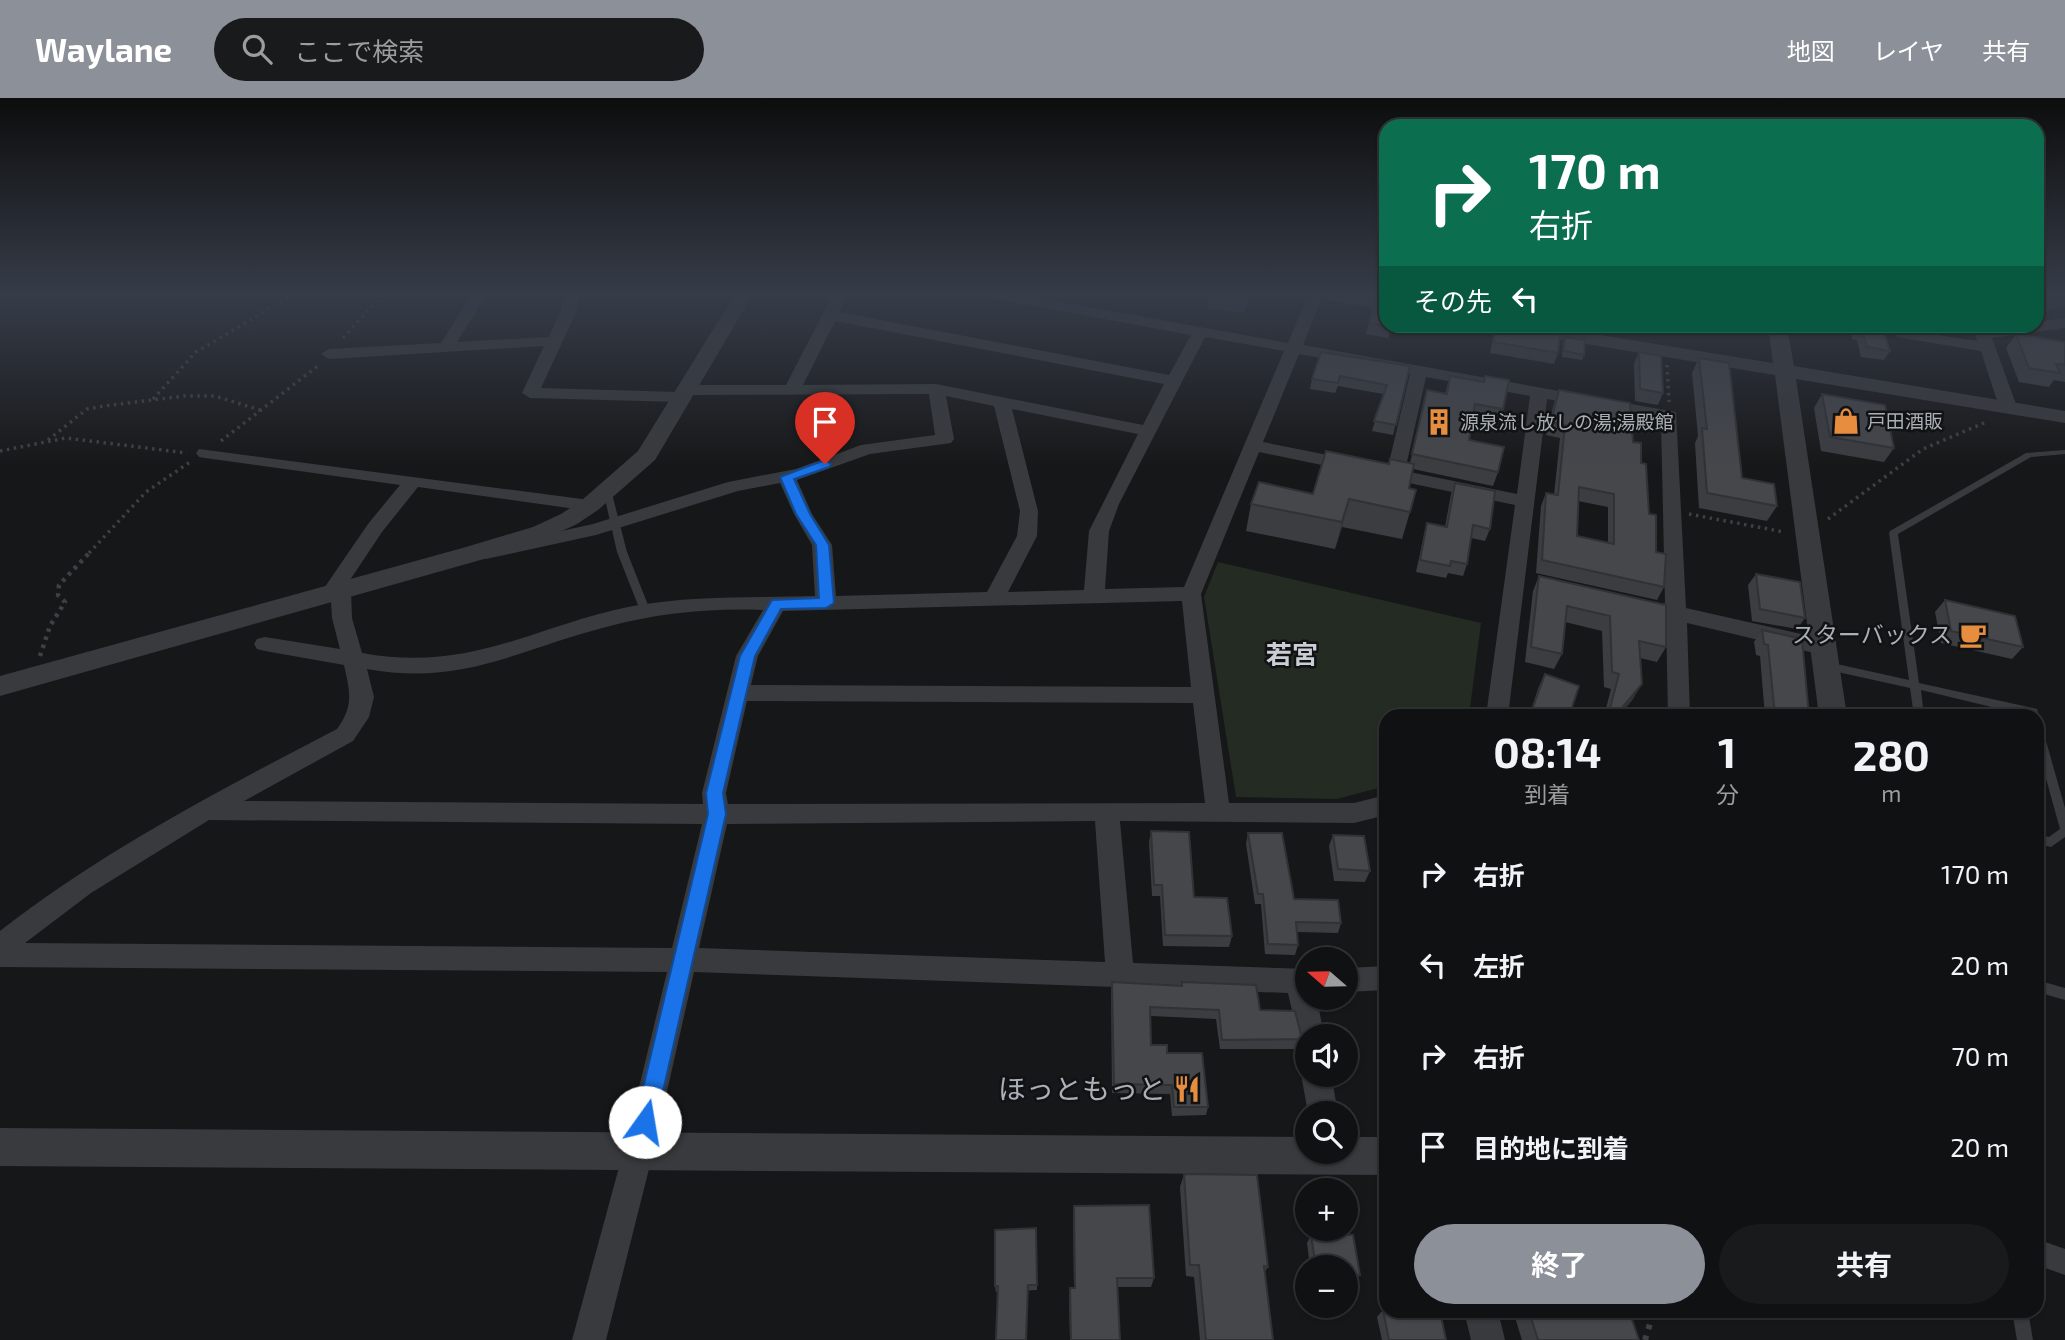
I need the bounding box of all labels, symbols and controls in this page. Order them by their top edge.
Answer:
search box [214,18,704,81]
text: Waylane [35,29,172,69]
icon: search [238,30,276,68]
text: ここで検索 [294,35,424,66]
text: 地図 [1787,36,1835,65]
text: レイヤ [1873,36,1944,65]
text: 共有 [1982,36,2030,65]
text: 170 m [1529,140,1661,199]
icon: right [1414,147,1505,238]
text: 右折 [1529,205,1593,243]
icon: left [1506,280,1544,318]
text: その先 [1414,285,1492,316]
pin [795,392,855,464]
icon: arrive [806,403,844,441]
shop icon: 戸田酒販 [1831,406,1861,436]
building icon: 源泉流し放しの湯;湯殿館 [1424,407,1454,437]
place label: 戸田酒販 [1867,409,1943,432]
place label: 源泉流し放しの湯;湯殿館 [1460,410,1674,433]
place label: スターバックス [1792,620,1952,648]
cafe icon: スターバックス [1958,620,1988,650]
district label: 若宮 [1266,638,1318,669]
text: 08:14 [1493,726,1602,776]
text: 1 [1718,726,1736,776]
text: 280 [1853,729,1930,779]
text: m [1881,779,1901,807]
text: 到着 [1524,780,1570,808]
text: 分 [1716,780,1739,808]
icon: right [1414,855,1452,893]
text: 170 m [1941,858,2009,889]
text: 右折 [1473,859,1525,890]
icon: left [1414,946,1452,984]
north arrow [1295,947,1358,1010]
map controls [1295,947,1358,1318]
text: 20 m [1950,949,2009,980]
text: 左折 [1473,950,1525,981]
button: sound [1295,1024,1358,1087]
icon: right [1414,1037,1452,1075]
text: 70 m [1951,1040,2009,1071]
text: 右折 [1473,1041,1525,1072]
place label: ほっともっと [998,1071,1166,1105]
restaurant icon: ほっともっと [1172,1074,1202,1104]
position arrow [608,1085,682,1159]
button: search [1295,1101,1358,1164]
icon: arrive [1414,1128,1452,1166]
text: 20 m [1950,1131,2009,1162]
text: 目的地に到着 [1473,1132,1629,1163]
button: + [1295,1178,1358,1241]
button: 終了 [1414,1224,1705,1304]
button: 共有 [1719,1224,2009,1304]
button: − [1295,1255,1358,1318]

